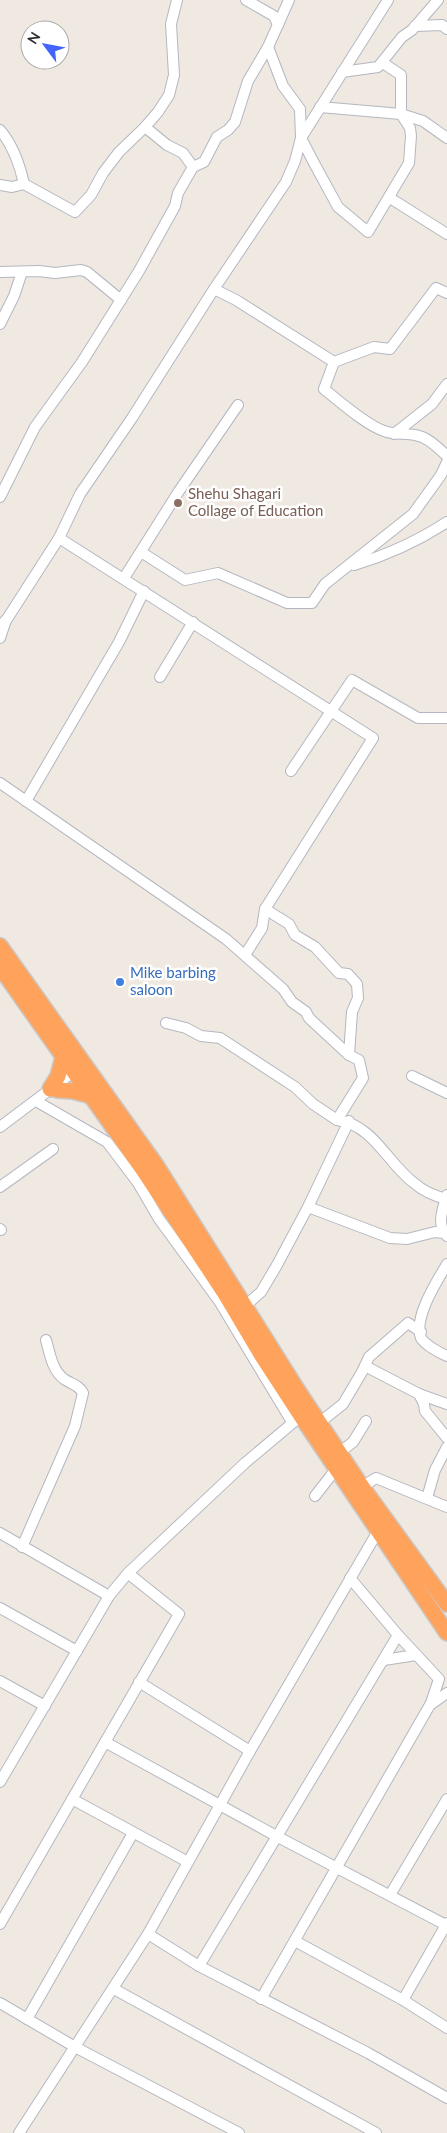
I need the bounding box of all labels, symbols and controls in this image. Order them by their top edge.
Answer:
north arrow [20,20,70,70]
text: N [23,29,44,47]
place label: Shehu Shagari Collage of Education [188,484,323,519]
marker: Shehu Shagari Collage of Education [172,497,184,509]
place label: Mike barbing saloon [130,963,216,998]
marker: Mike barbing saloon [114,976,126,988]

